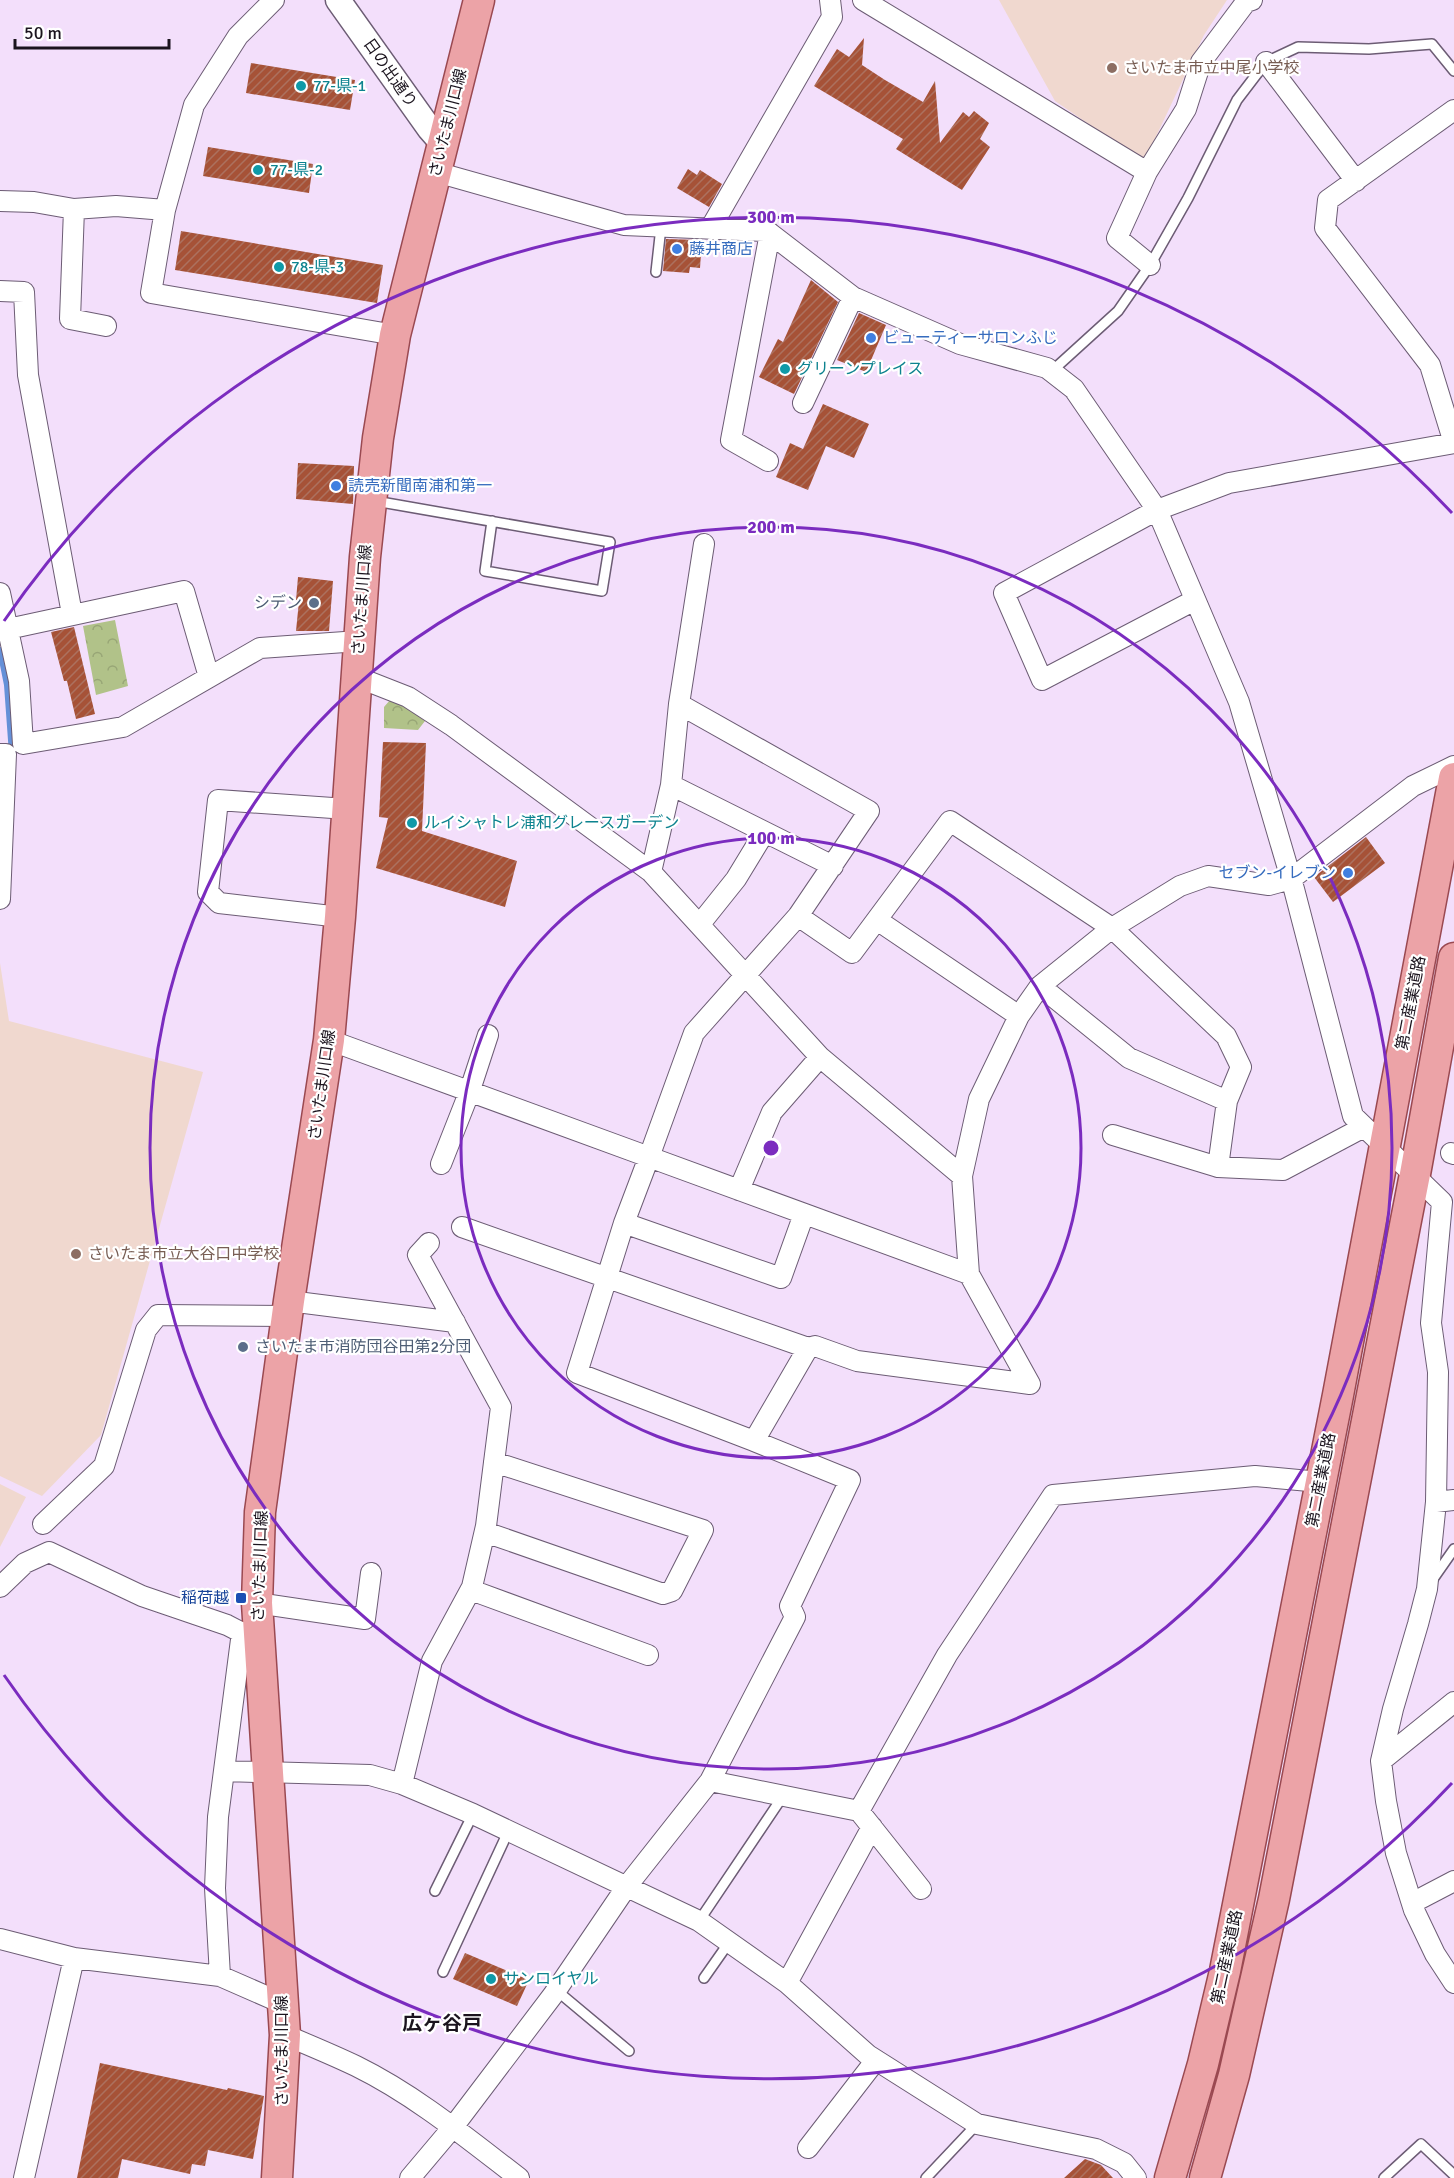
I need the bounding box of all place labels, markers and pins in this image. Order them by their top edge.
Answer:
place label: さいたま市立中尾小学校 [1124,58,1300,78]
marker: さいたま市立中尾小学校 [1105,61,1119,75]
place label: 77-県-1 [313,76,366,96]
marker: 77-県-1 [294,79,308,93]
place label: 77-県-2 [270,160,323,180]
marker: 77-県-2 [251,163,265,177]
place label: 藤井商店 [689,239,753,259]
marker: 藤井商店 [670,242,684,256]
place label: 78-県-3 [291,257,344,277]
marker: 78-県-3 [272,260,286,274]
place label: ビューティーサロンふじ [883,328,1058,348]
marker: ビューティーサロンふじ [864,331,878,345]
place label: グリーンプレイス [797,359,923,379]
marker: グリーンプレイス [778,362,792,376]
place label: 読売新聞南浦和第一 [348,476,492,496]
marker: 読売新聞南浦和第一 [329,479,343,493]
place label: シデン [254,593,302,613]
marker: シデン [307,596,321,610]
place label: ルイシャトレ浦和グレースガーデン [424,813,679,833]
marker: ルイシャトレ浦和グレースガーデン [405,816,419,830]
place label: セブン-イレブン [1218,863,1336,883]
marker: セブン-イレブン [1341,866,1355,880]
centre of rings [761,1138,781,1158]
place label: さいたま市立大谷口中学校 [88,1244,280,1264]
marker: さいたま市立大谷口中学校 [69,1247,83,1261]
place label: さいたま市消防団谷田第2分団 [255,1337,471,1357]
marker: さいたま市消防団谷田第2分団 [236,1340,250,1354]
place label: 稲荷越 [181,1588,229,1608]
marker: 稲荷越 [234,1591,248,1605]
place label: サンロイヤル [503,1969,599,1989]
marker: サンロイヤル [484,1972,498,1986]

